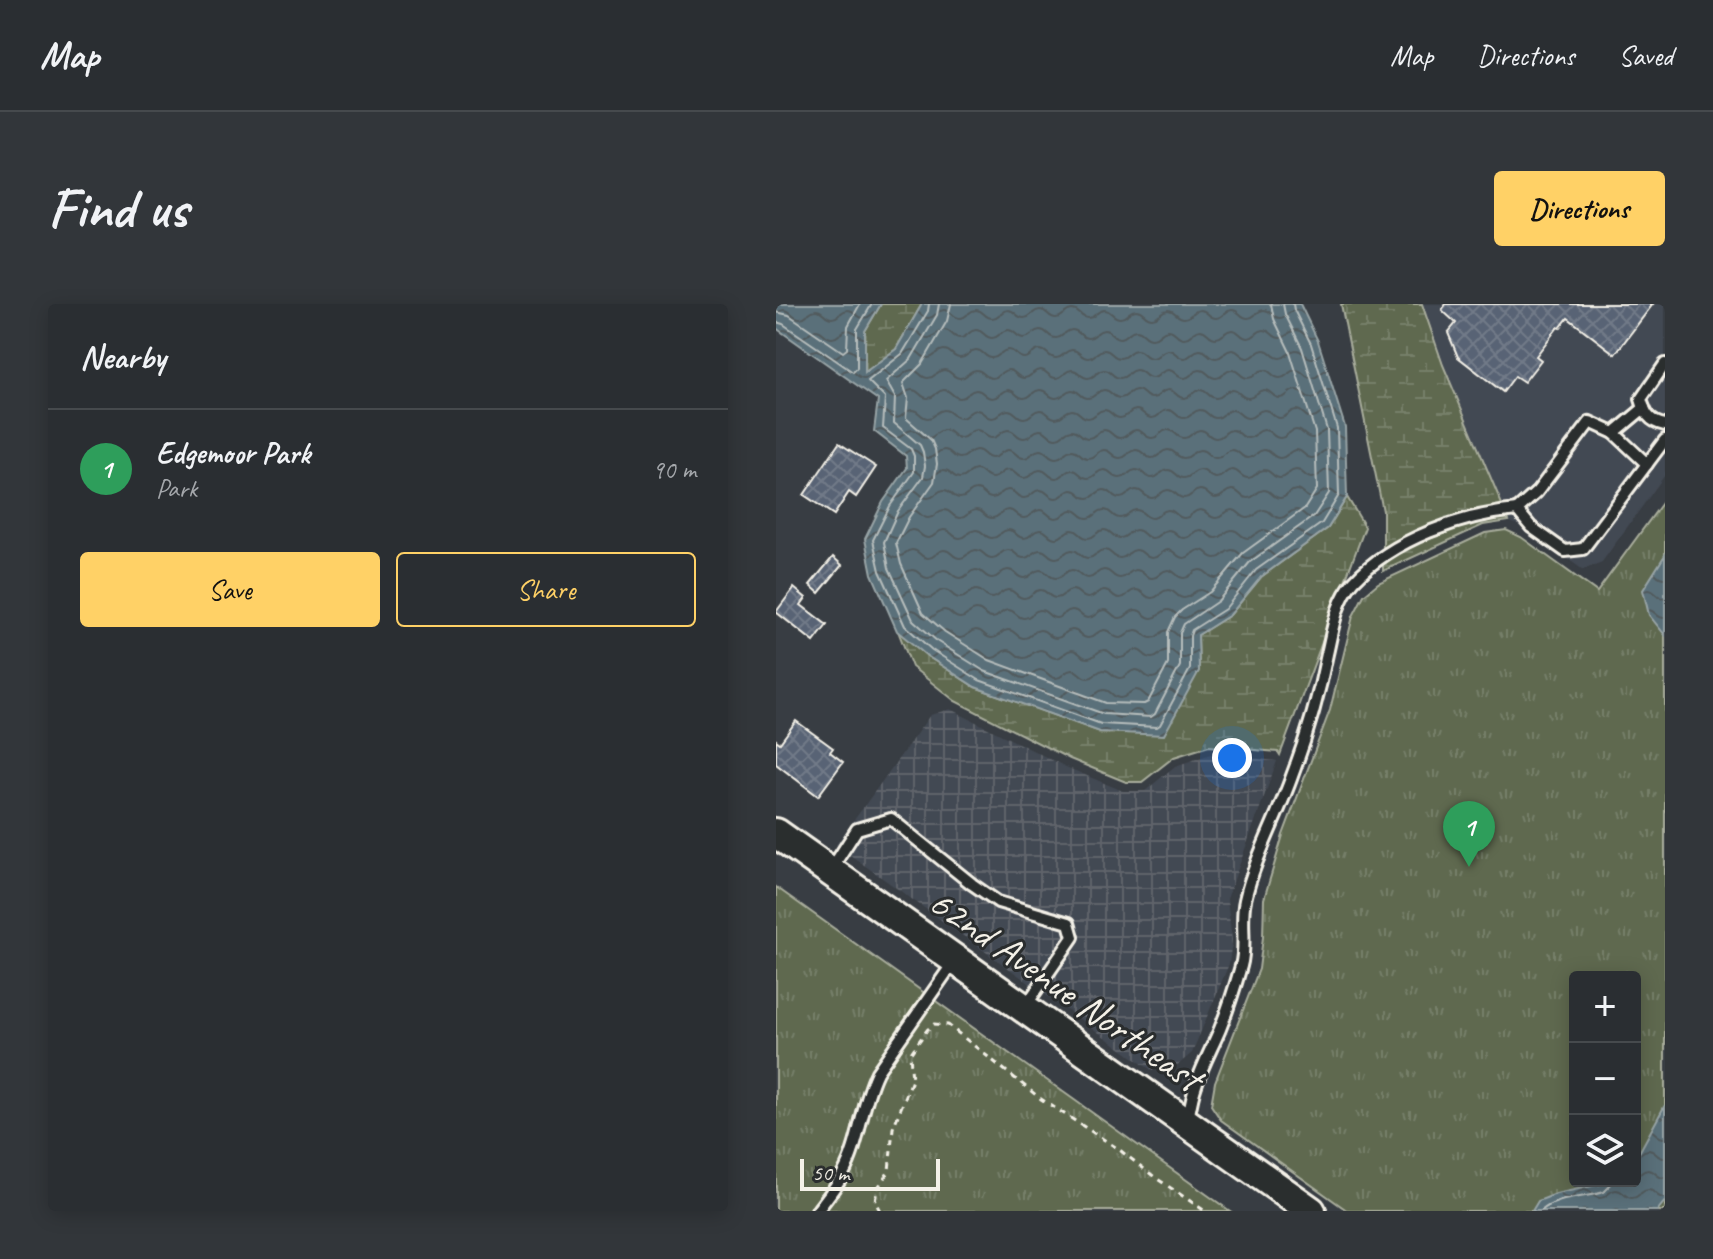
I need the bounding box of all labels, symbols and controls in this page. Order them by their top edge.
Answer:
text: Map [40,32,99,79]
text: Map [1390,38,1433,73]
text: Directions [1477,38,1575,73]
text: Saved [1619,38,1673,73]
button: Directions [1494,171,1665,246]
text: Find us [48,173,188,244]
text: Nearby [80,335,166,378]
text: Edgemoor Park [156,434,310,472]
text: 1 [100,453,112,486]
text: 90 m [652,453,696,486]
text: Park [156,472,197,505]
button: Save [80,552,380,627]
button: Share [396,552,696,627]
your location [1212,738,1252,778]
pin: 1 [1443,801,1495,867]
street label: 62nd Avenue Northeast [919,877,1216,1106]
map controls [1569,971,1641,1187]
button: + [1569,971,1641,1043]
button: − [1569,1043,1641,1115]
button: layers [1569,1115,1641,1187]
scale bar [800,1155,940,1191]
text: 50 m [812,1159,849,1187]

